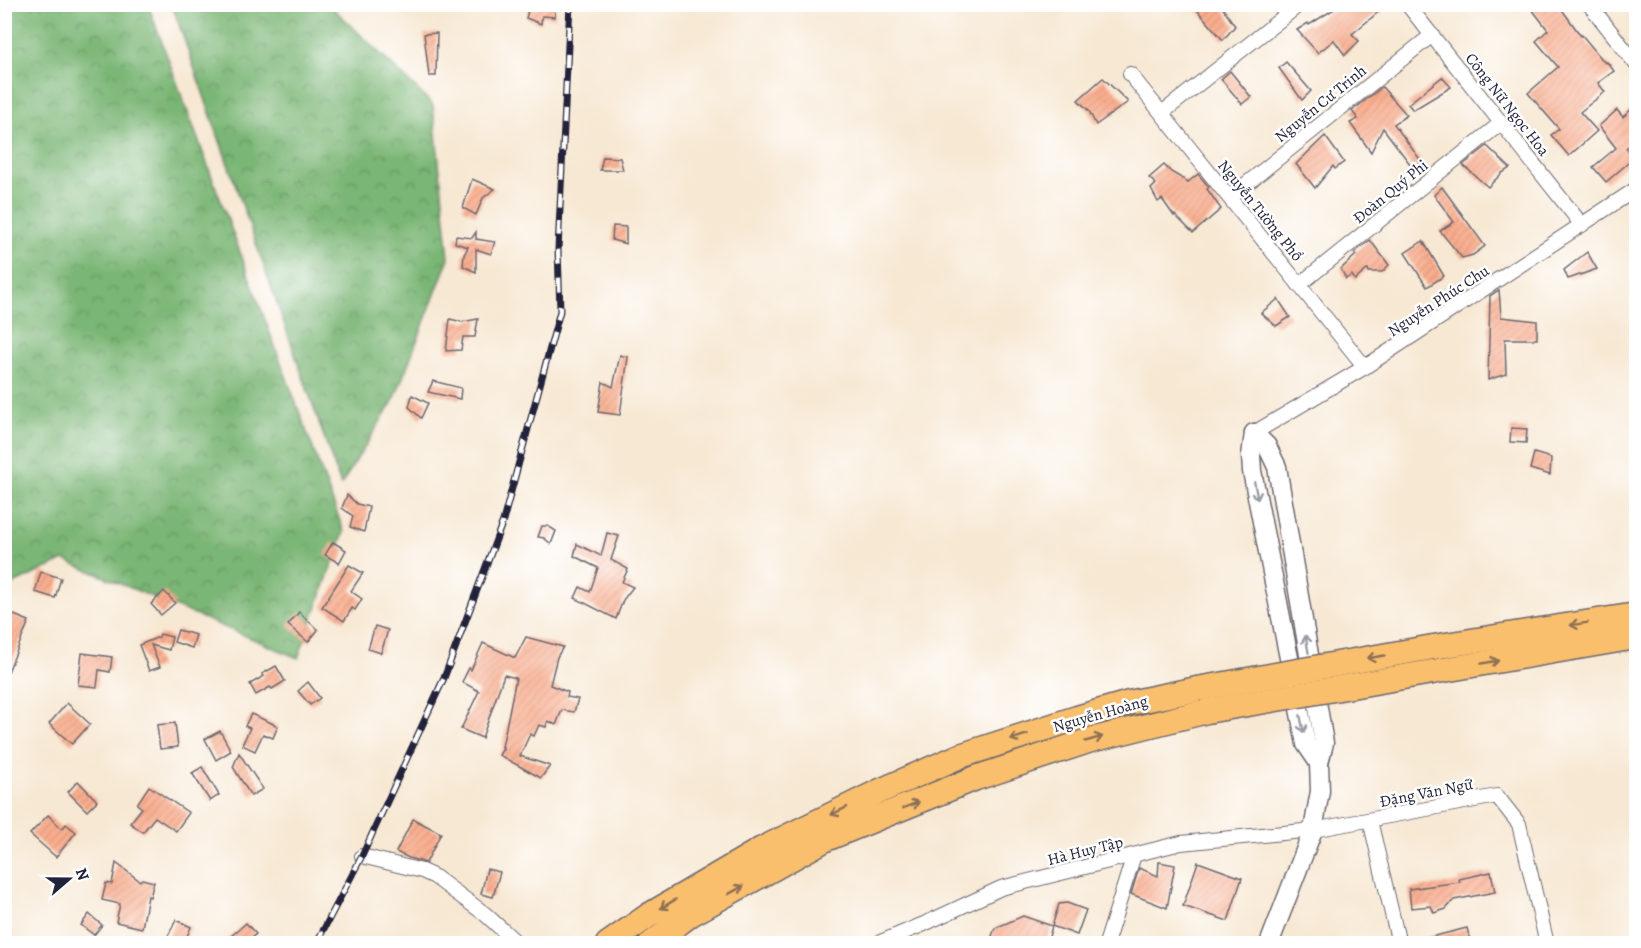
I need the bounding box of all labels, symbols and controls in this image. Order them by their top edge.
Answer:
street label: Công Nữ Ngọc Hoa [1460,48,1555,161]
street label: Nguyễn Cư Trinh [1270,60,1371,148]
street label: Nguyễn Tường Phổ [1213,155,1308,266]
street label: Đoàn Quý Phi [1348,155,1433,229]
street label: Nguyễn Phúc Chu [1383,260,1494,342]
one-way arrow [1251,481,1263,500]
one-way arrow [1569,618,1589,629]
one-way arrow [1301,635,1312,654]
one-way arrow [1366,652,1386,663]
one-way arrow [1479,656,1499,667]
street label: Nguyễn Hoàng [1050,690,1150,738]
one-way arrow [1297,713,1308,733]
one-way arrow [1010,732,1029,743]
one-way arrow [1084,733,1103,744]
street label: Đặng Văn Ngữ [1378,773,1475,813]
one-way arrow [901,799,919,810]
one-way arrow [830,805,848,817]
street label: Hà Huy Tập [1045,831,1125,871]
north arrow [39,849,99,909]
text: N [70,865,95,884]
one-way arrow [727,883,744,895]
one-way arrow [660,899,677,911]

